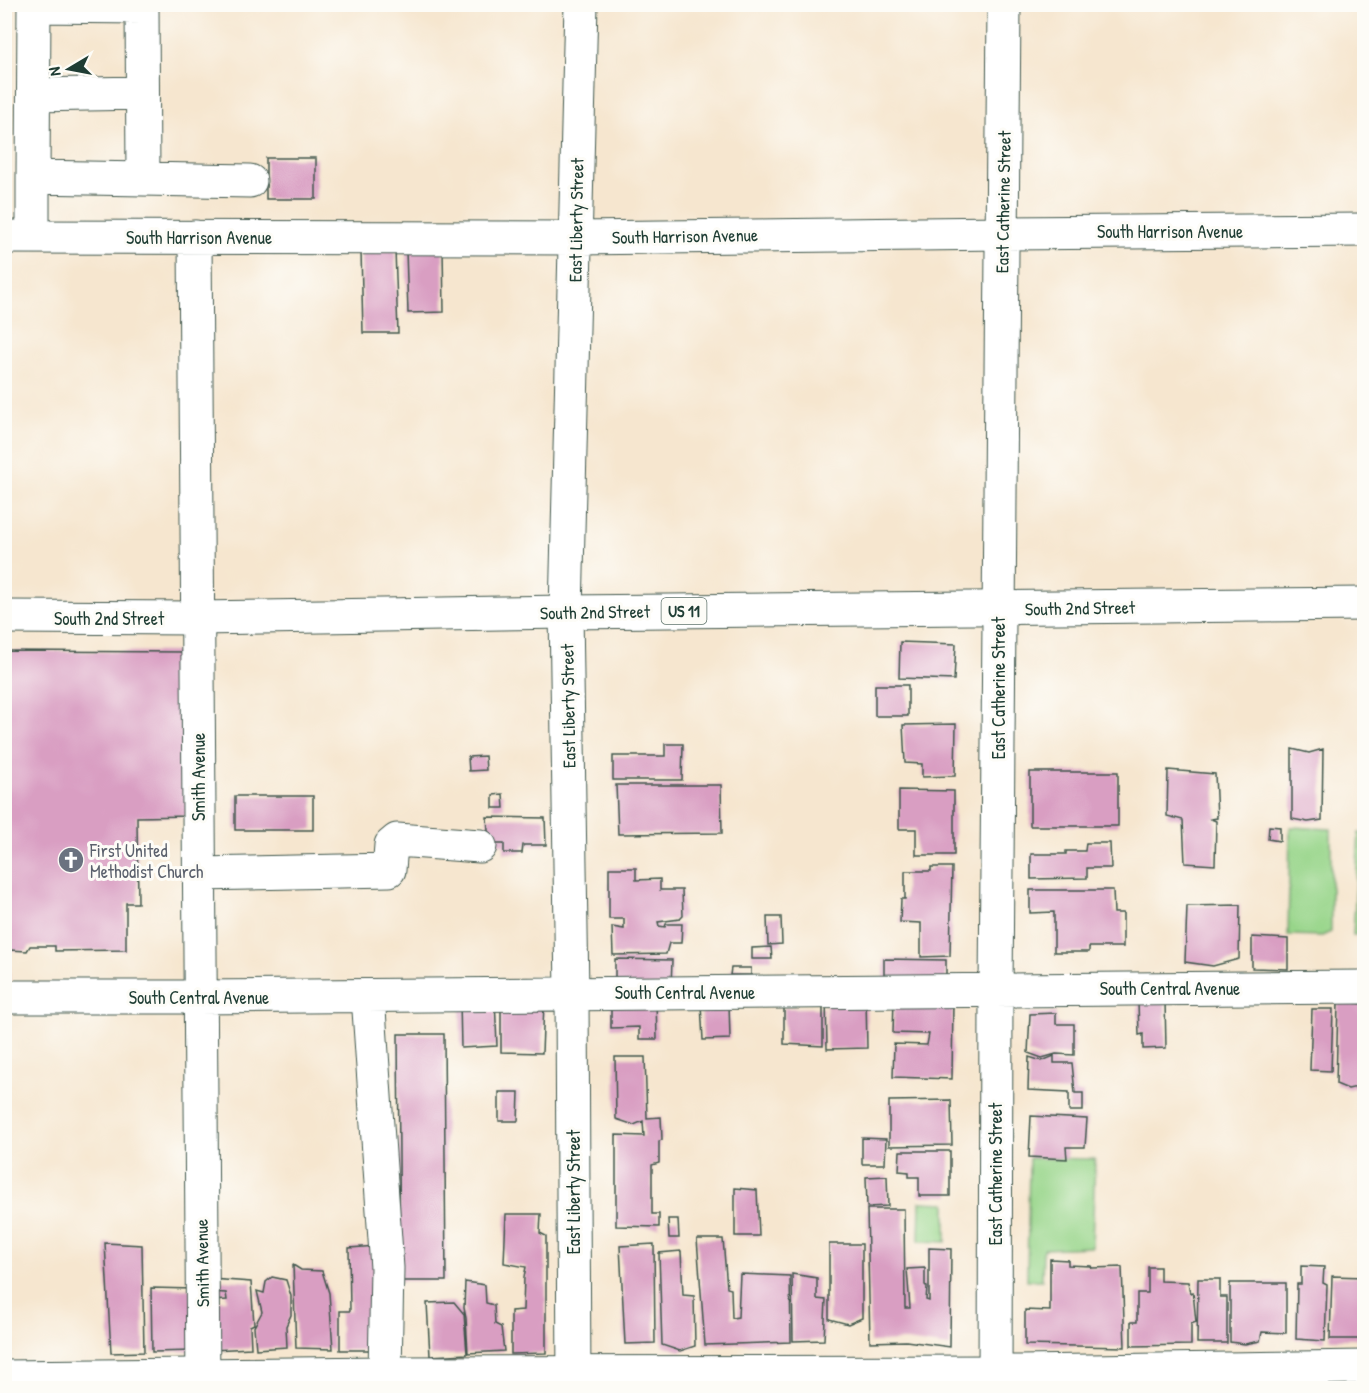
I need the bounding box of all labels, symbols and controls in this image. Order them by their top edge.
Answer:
north arrow [39,39,99,99]
text: N [43,65,66,78]
street label: East Catherine Street [989,130,1017,273]
street label: East Liberty Street [562,157,590,282]
street label: South Harrison Avenue [1097,219,1243,244]
street label: South Harrison Avenue [612,222,758,250]
street label: South Harrison Avenue [126,225,272,250]
street label: South 2nd Street [1025,595,1136,621]
road number: US 11 [662,598,706,624]
street label: South 2nd Street [540,599,651,625]
street label: South 2nd Street [54,606,165,631]
street label: East Catherine Street [986,616,1011,759]
street label: East Liberty Street [554,643,582,768]
street label: Smith Avenue [186,733,211,821]
place label: First United Methodist Church [89,838,204,884]
church icon: First United Methodist Church [56,845,86,875]
street label: South Central Avenue [1100,976,1240,1001]
street label: South Central Avenue [615,980,755,1005]
street label: South Central Avenue [129,985,269,1010]
street label: East Catherine Street [983,1102,1008,1245]
street label: East Liberty Street [561,1129,586,1254]
street label: Smith Avenue [189,1219,215,1307]

